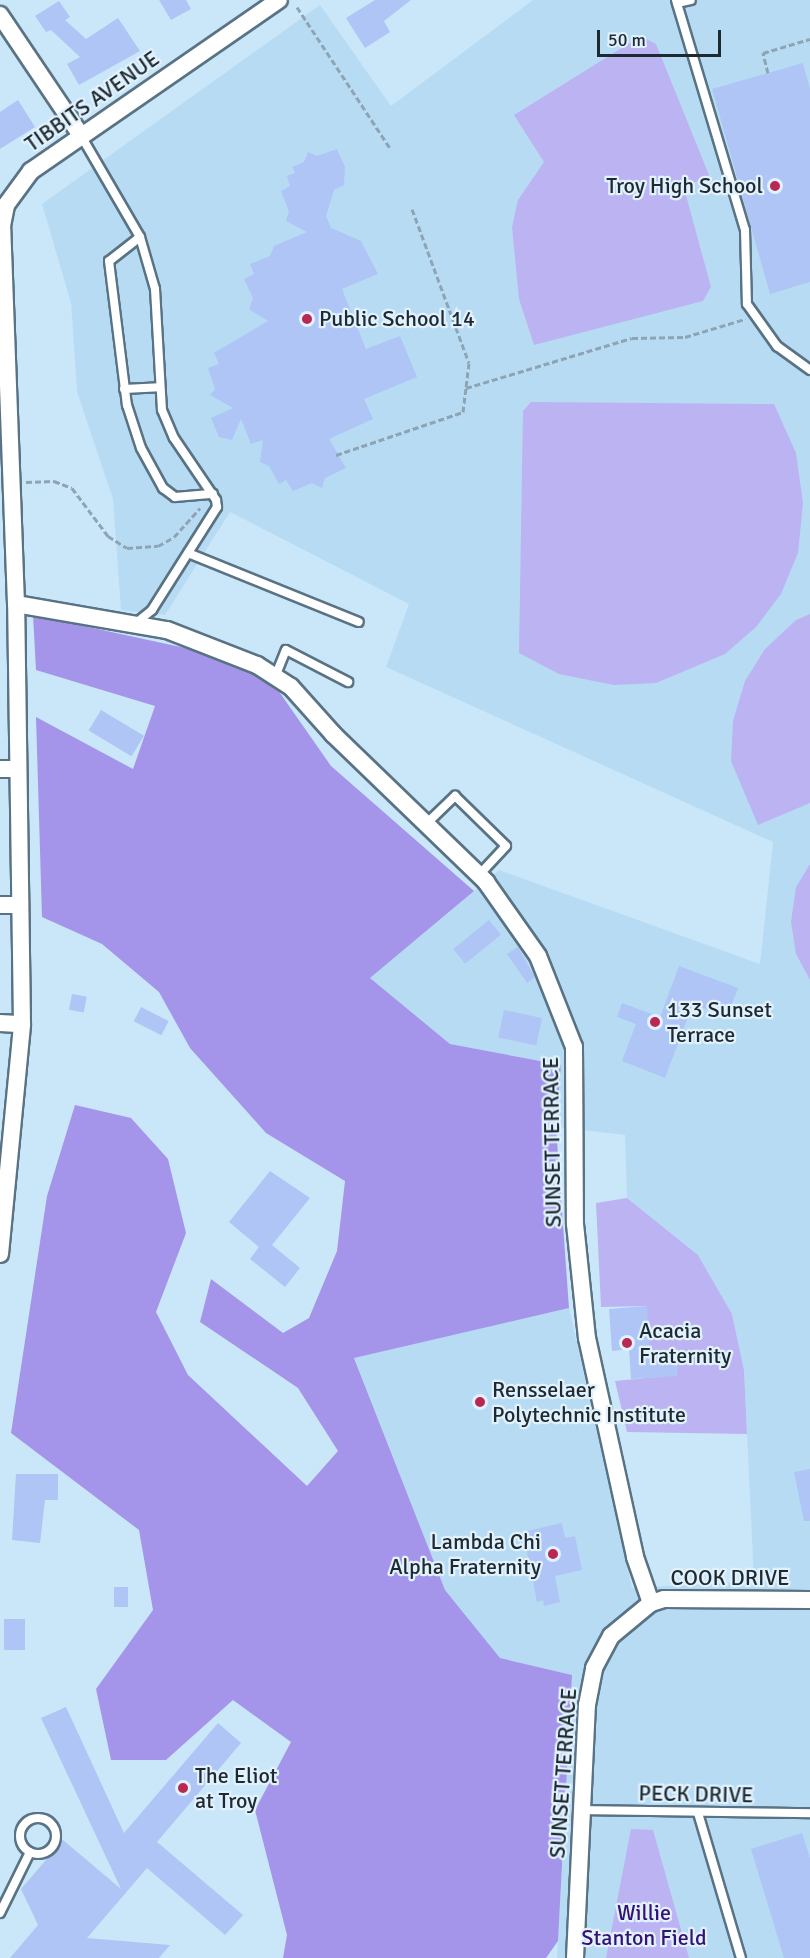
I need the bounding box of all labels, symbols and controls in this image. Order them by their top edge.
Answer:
scale bar [600,18,724,56]
text: 50 m [608,29,646,51]
street label: TIBBITS AVENUE [20,45,164,157]
place label: Troy High School [606,173,763,199]
marker: Troy High School [768,179,782,193]
place label: Public School 14 [319,306,475,332]
marker: Public School 14 [300,312,314,326]
place label: 133 Sunset Terrace [667,996,772,1048]
marker: 133 Sunset Terrace [648,1015,662,1029]
street label: SUNSET TERRACE [537,1056,567,1228]
place label: Acacia Fraternity [639,1317,731,1368]
marker: Acacia Fraternity [620,1336,634,1350]
place label: Rensselaer Polytechnic Institute [492,1376,686,1428]
marker: Rensselaer Polytechnic Institute [473,1395,487,1409]
place label: Lambda Chi Alpha Fraternity [389,1528,541,1580]
marker: Lambda Chi Alpha Fraternity [546,1547,560,1561]
street label: COOK DRIVE [670,1565,790,1591]
street label: SUNSET TERRACE [544,1687,582,1859]
place label: The Eliot at Troy [195,1762,277,1814]
street label: PECK DRIVE [638,1780,754,1808]
marker: The Eliot at Troy [176,1781,190,1795]
park label: Willie Stanton Field [581,1899,707,1951]

